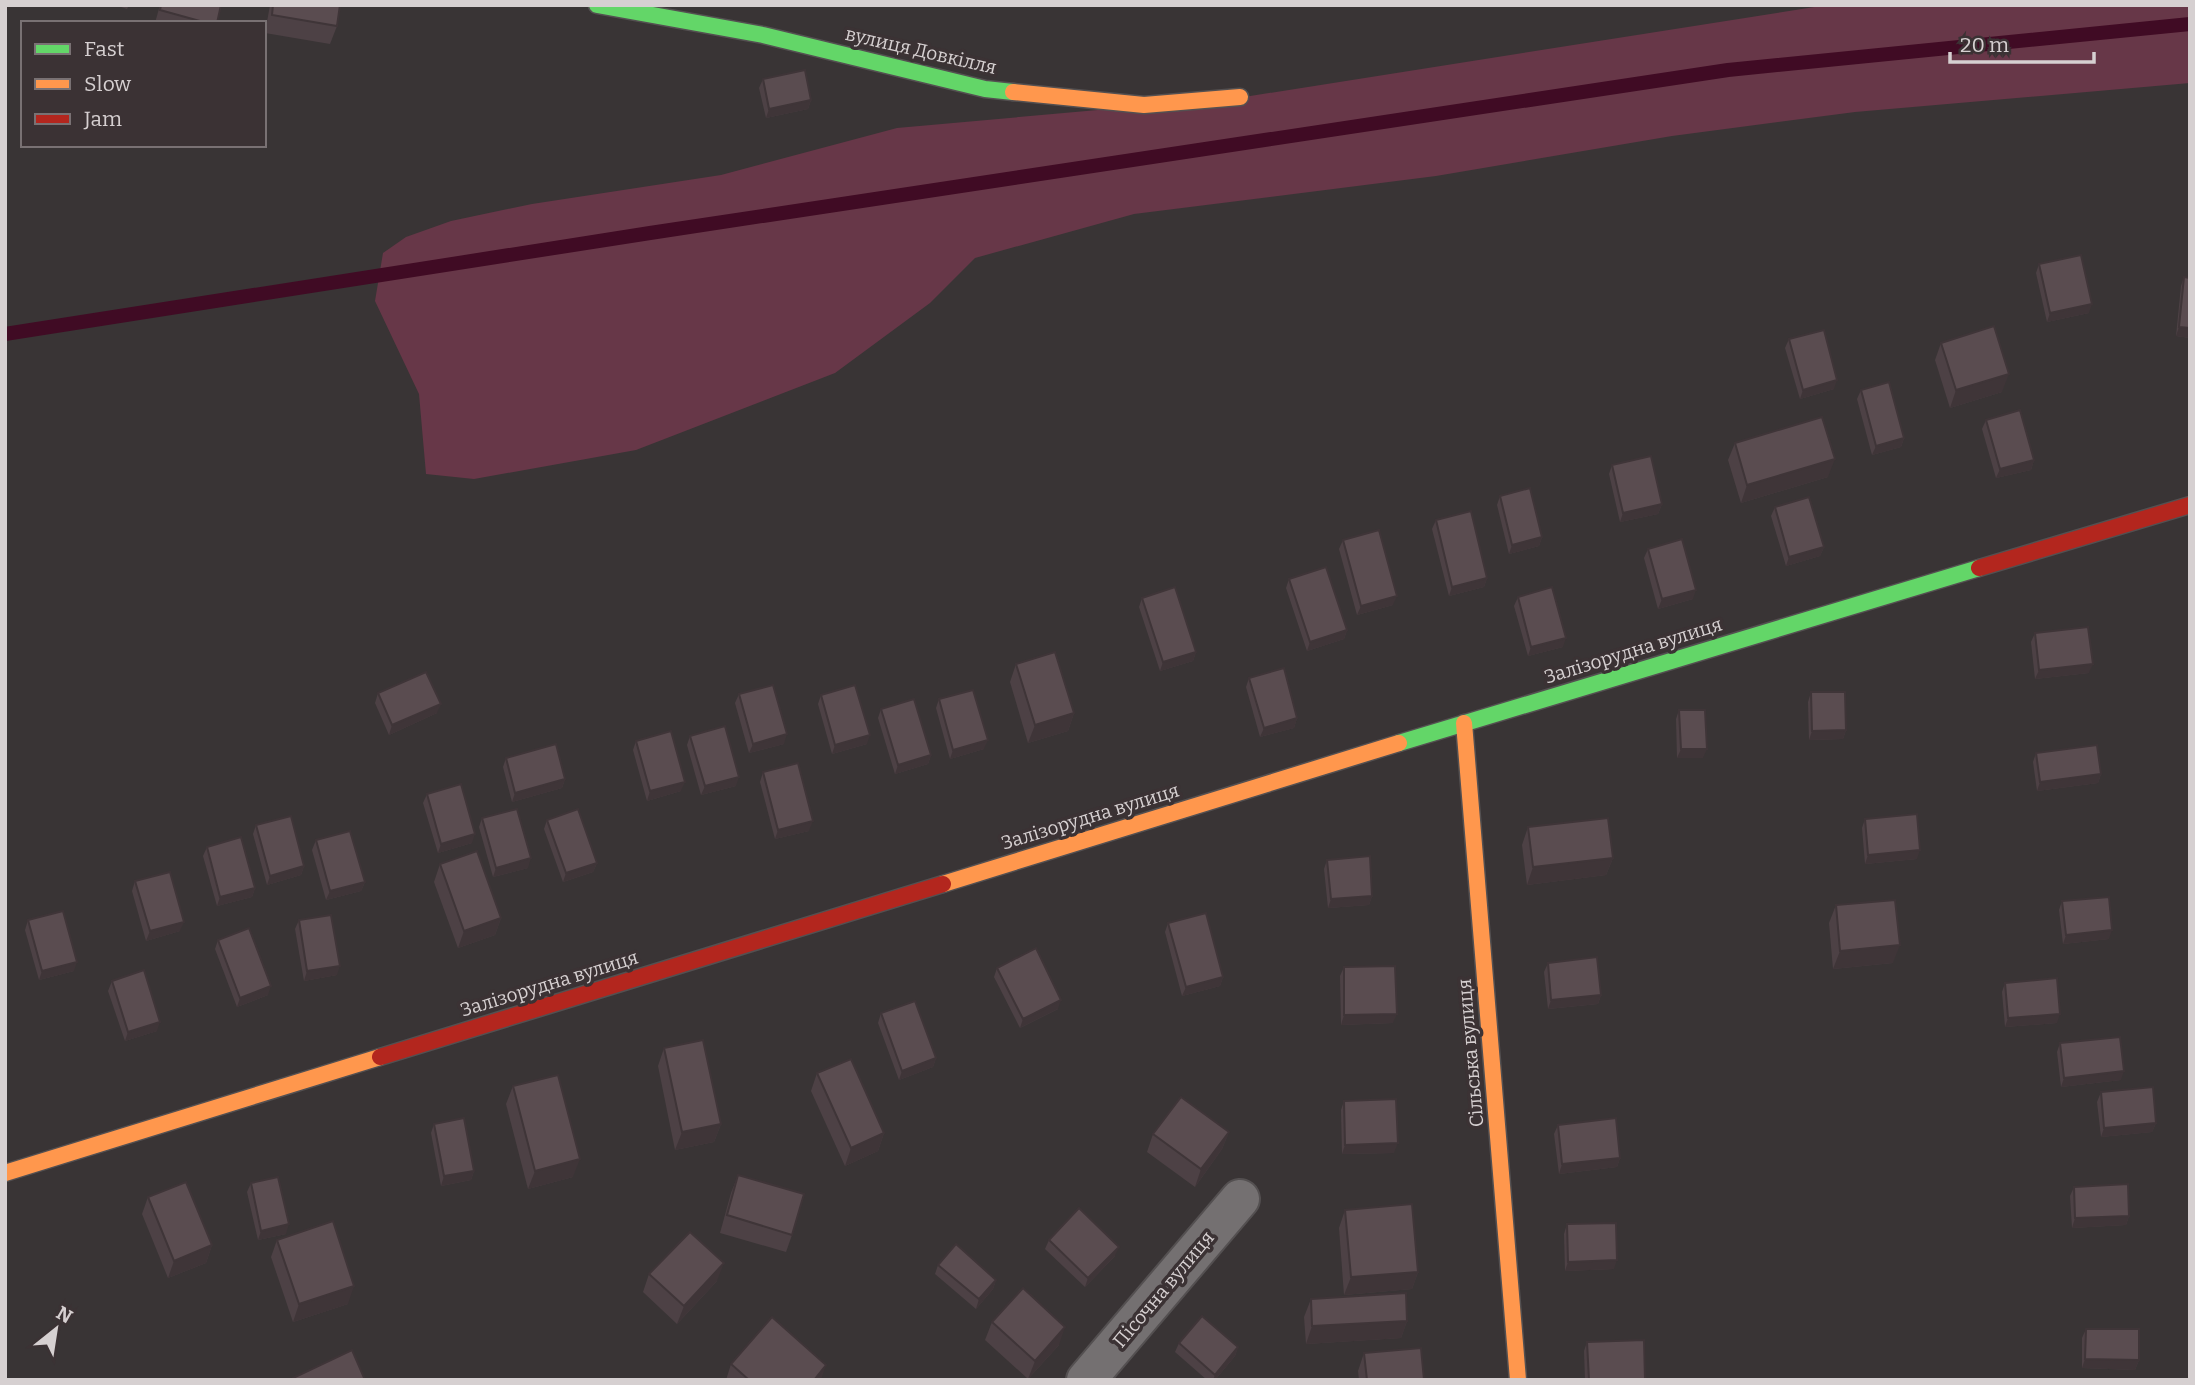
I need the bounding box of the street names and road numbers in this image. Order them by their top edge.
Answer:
street label: вулиця Довкілля [843,22,999,79]
street label: Залізорудна вулиця [1542,613,1725,688]
street label: Залізорудна вулиця [999,779,1182,854]
street label: Залізорудна вулиця [458,946,641,1021]
street label: Сільська вулиця [1453,978,1488,1128]
street label: Пісочна вулиця [1108,1226,1219,1352]

